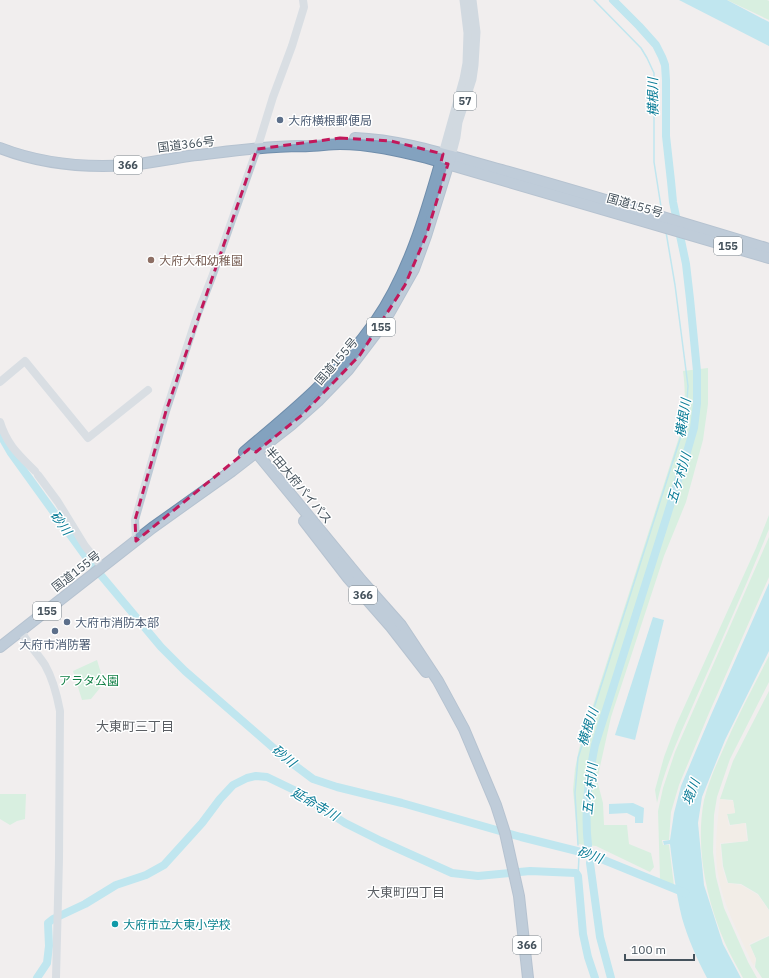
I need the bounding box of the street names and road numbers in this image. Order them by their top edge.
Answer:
road number: 57 [454,92,476,110]
street label: 国道366号 [156,133,216,155]
road number: 366 [114,156,142,174]
street label: 国道155号 [605,190,665,220]
road number: 155 [714,237,742,255]
road number: 155 [367,318,395,336]
street label: 国道155号 [311,334,361,388]
street label: 半田大府パイパス [262,443,336,527]
street label: 国道155号 [49,547,103,595]
road number: 366 [349,586,377,604]
road number: 155 [33,602,61,620]
road number: 366 [513,936,541,954]

